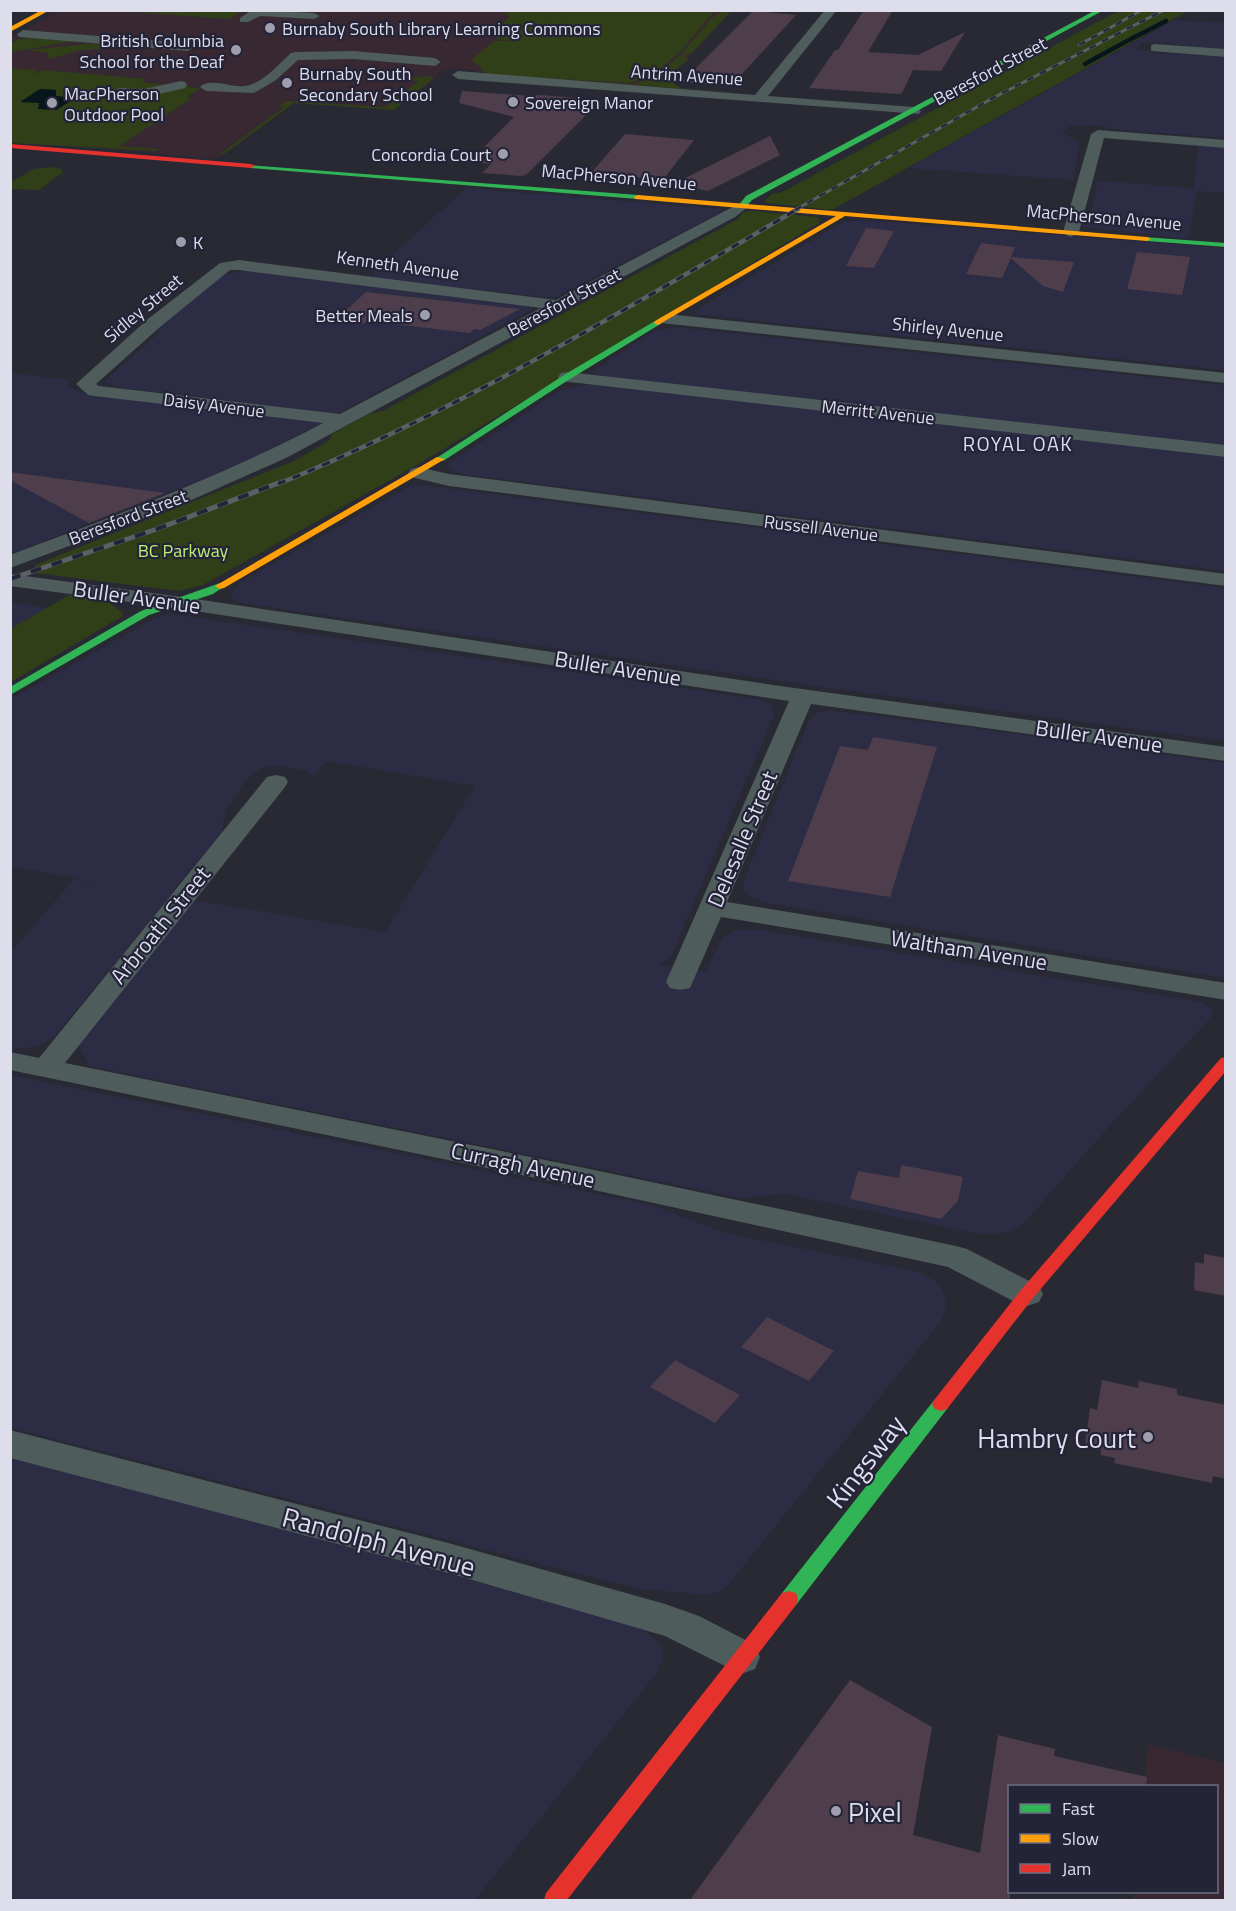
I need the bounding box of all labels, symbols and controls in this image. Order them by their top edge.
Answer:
place label: Burnaby South Library Learning Commons [282,15,601,42]
marker: Burnaby South Library Learning Commons [263,21,277,35]
place label: British Columbia School for the Deaf [79,27,224,75]
street label: Beresford Street [929,29,1052,112]
marker: British Columbia School for the Deaf [229,43,243,57]
street label: Antrim Avenue [630,58,744,92]
place label: Burnaby South Secondary School [299,60,433,108]
marker: Burnaby South Secondary School [280,76,294,90]
place label: MacPherson Outdoor Pool [64,80,164,128]
place label: Sovereign Manor [525,89,653,116]
marker: Sovereign Manor [506,95,520,109]
marker: MacPherson Outdoor Pool [45,96,59,110]
place label: Concordia Court [371,141,492,168]
marker: Concordia Court [496,147,510,161]
street label: MacPherson Avenue [540,157,698,197]
street label: MacPherson Avenue [1025,197,1183,237]
place label: K [193,229,203,256]
marker: K [174,235,188,249]
street label: Kenneth Avenue [335,243,461,287]
street label: Beresford Street [503,260,626,343]
street label: Sidley Street [98,267,189,349]
place label: Better Meals [315,302,413,329]
marker: Better Meals [418,308,432,322]
street label: Shirley Avenue [891,310,1005,348]
street label: Daisy Avenue [162,385,266,425]
street label: Merritt Avenue [820,393,936,431]
district label: ROYAL OAK [963,428,1073,459]
street label: Beresford Street [65,482,192,552]
street label: Russell Avenue [762,508,880,548]
park label: BC Parkway [138,537,229,564]
street label: Buller Avenue [71,571,203,623]
street label: Buller Avenue [552,641,684,695]
street label: Buller Avenue [1033,710,1165,762]
street label: Delesalle Street [698,765,786,913]
street label: Arbroath Street [102,858,219,991]
street label: Waltham Avenue [888,921,1050,979]
street label: Curragh Avenue [448,1133,598,1197]
street label: Kingsway [815,1405,915,1517]
place label: Hambry Court [977,1417,1137,1458]
marker: Hambry Court [1141,1430,1155,1444]
street label: Randolph Avenue [278,1496,480,1586]
legend [1008,1785,1218,1893]
place label: Pixel [848,1791,902,1832]
text: Fast [1062,1795,1095,1822]
marker: Pixel [829,1804,843,1818]
text: Slow [1062,1825,1099,1852]
text: Jam [1062,1855,1091,1882]

